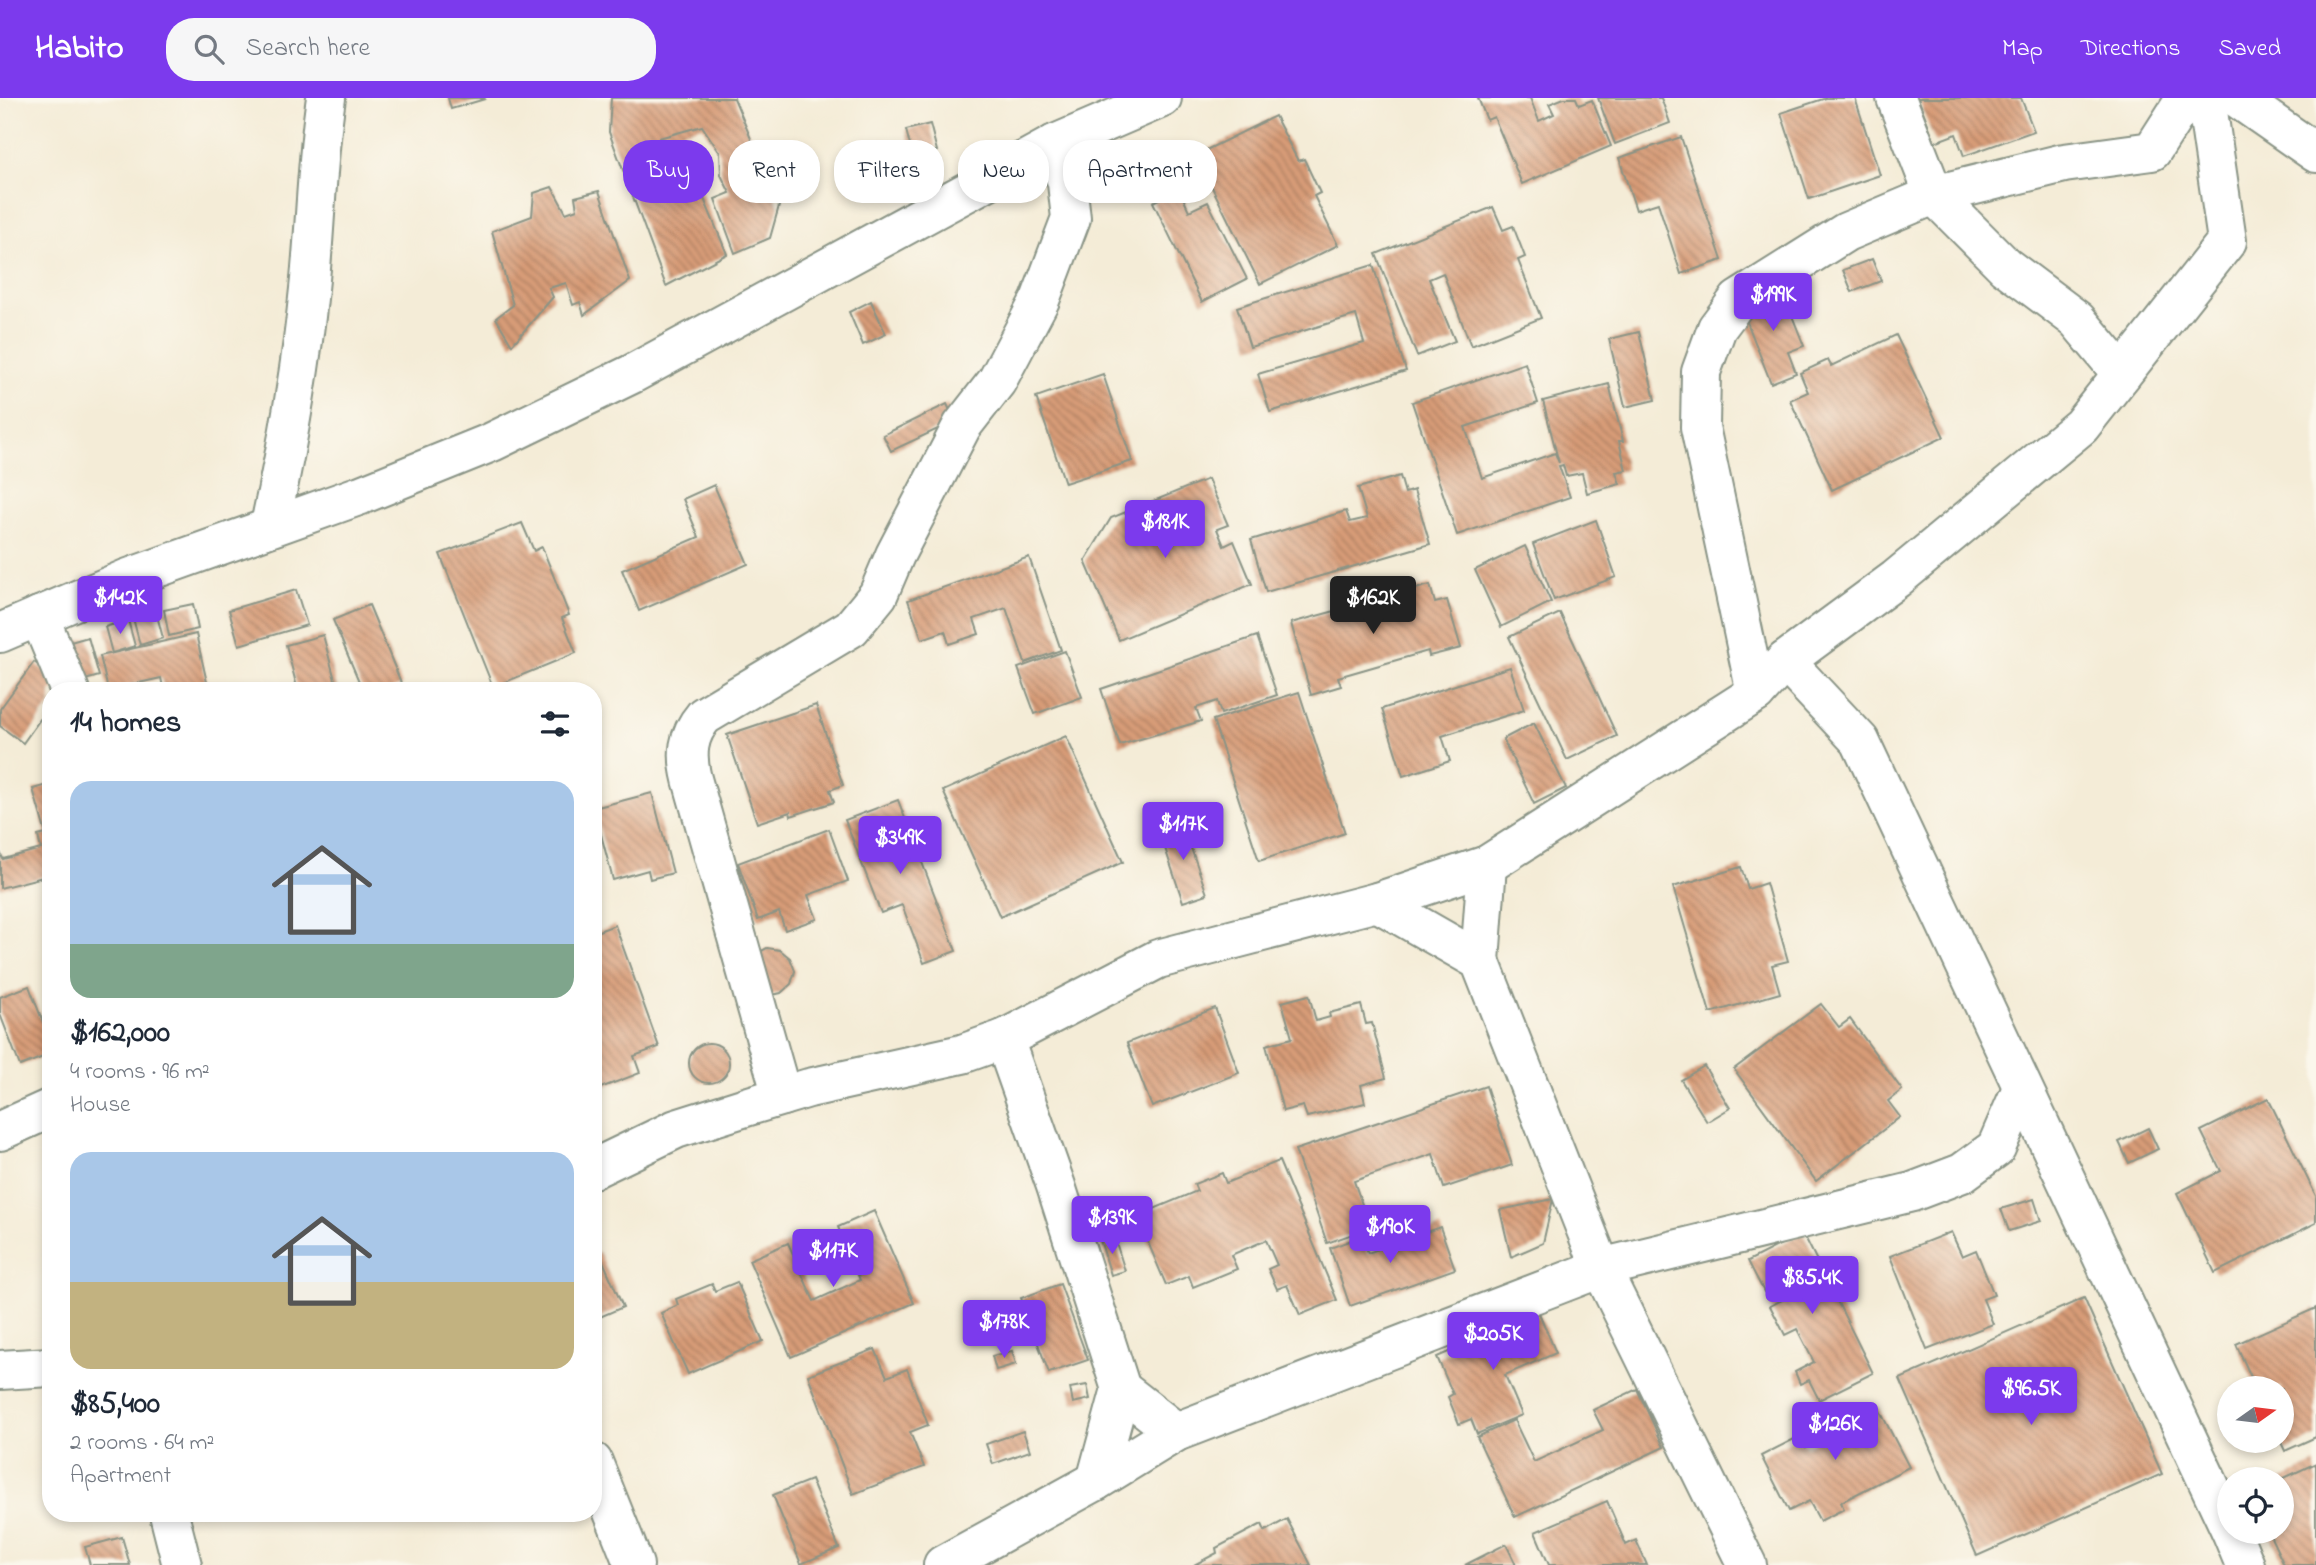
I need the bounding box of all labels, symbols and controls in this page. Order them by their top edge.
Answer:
search box [166,18,656,81]
text: Habito [35,25,124,73]
icon: search [190,30,228,68]
text: Search here [246,30,370,68]
text: Map [2002,32,2043,67]
text: Directions [2081,32,2180,67]
text: Saved [2218,32,2281,67]
chip: Buy [623,140,714,203]
chip: Rent [728,140,820,203]
chip: Filters [834,140,944,203]
chip: New [958,140,1049,203]
chip: Apartment [1063,140,1217,203]
pin: $199K [1724,274,1822,333]
text: $199K [1750,279,1796,312]
pin: $181K [1116,500,1214,560]
text: $181K [1141,506,1189,539]
pin: $142K [71,576,169,636]
pin: $162K [1324,576,1422,636]
text: $142K [93,582,147,615]
text: $162K [1346,582,1400,615]
text: 14 homes [70,702,181,746]
icon: filters [536,705,574,743]
pin: $117K [1134,802,1232,862]
text: $117K [1158,808,1208,841]
pin: $349K [851,816,949,876]
text: $349K [875,822,925,855]
icon: home [259,827,385,953]
text: $162,000 [70,1012,170,1056]
text: 4 rooms · 96 m² [70,1056,210,1089]
text: House [70,1089,130,1122]
pin: $139K [1063,1196,1161,1256]
icon: home [259,1198,385,1324]
text: $139K [1088,1202,1136,1235]
pin: $190K [1341,1206,1439,1265]
text: $190K [1365,1211,1415,1244]
pin: $117K [784,1230,882,1289]
text: $117K [808,1235,858,1268]
pin: $85.4K [1755,1256,1869,1316]
text: $85.4K [1781,1262,1843,1295]
pin: $178K [955,1300,1053,1360]
text: $178K [979,1306,1029,1339]
pin: $205K [1444,1312,1542,1372]
text: $205K [1463,1318,1523,1351]
pin: $96.5K [1974,1368,2088,1427]
text: $96.5K [2001,1373,2061,1406]
north arrow [2217,1376,2294,1452]
map controls [2217,1376,2294,1544]
text: $85,400 [70,1383,160,1427]
pin: $126K [1786,1402,1884,1462]
text: $126K [1808,1408,1862,1441]
text: 2 rooms · 64 m² [70,1427,214,1460]
text: Apartment [70,1460,171,1493]
button: locate [2217,1467,2294,1544]

